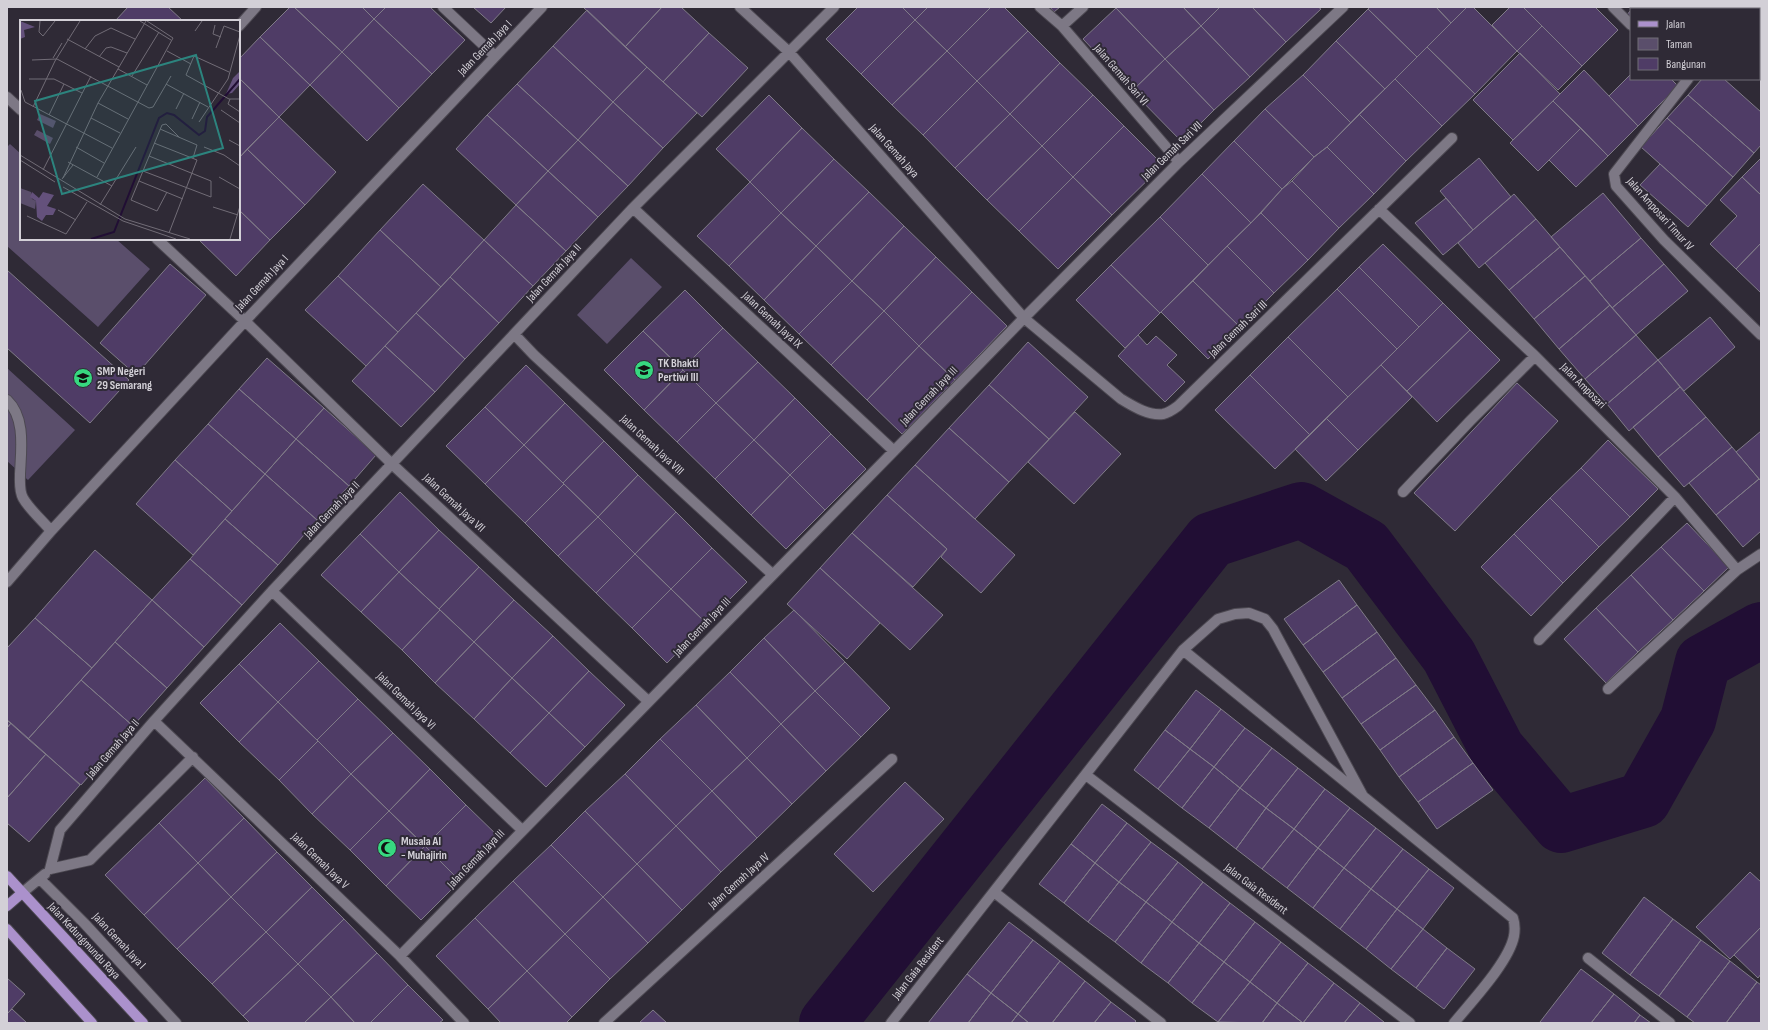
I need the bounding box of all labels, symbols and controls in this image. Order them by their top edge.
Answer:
legend [1630,8,1760,80]
street label: Jalan Gemah Jaya I [454,17,515,80]
text: Jalan [1665,17,1685,32]
inset map [20,20,240,240]
text: Taman [1666,37,1692,52]
street label: Jalan Gemah Sari VI [1090,41,1152,109]
text: Bangunan [1666,57,1706,72]
street label: Jalan Gemah Sari VII [1138,118,1206,184]
street label: Jalan Gemah Jaya [865,120,922,181]
street label: Jalan Amposari Timur IV [1622,174,1697,254]
street label: Jalan Gemah Jaya II [523,241,585,306]
street label: Jalan Gemah Jaya I [231,252,292,315]
street label: Jalan Gemah Jaya IX [738,288,806,352]
street label: Jalan Gemah Sari III [1205,297,1270,361]
place label: TK Bhakti Pertiwi III [658,356,698,385]
school or university icon: TK Bhakti Pertiwi III [633,359,655,381]
street label: Jalan Amposari [1556,359,1609,412]
street label: Jalan Gemah Jaya III [896,363,961,429]
place label: SMP Negeri 29 Semarang [97,364,152,393]
school or university icon: SMP Negeri 29 Semarang [72,367,94,389]
street label: Jalan Gemah Jaya VIII [616,411,687,478]
street label: Jalan Gemah Jaya VII [419,470,488,536]
street label: Jalan Gemah Jaya II [300,478,363,543]
street label: Jalan Gemah Jaya III [669,594,734,660]
street label: Jalan Gemah Jaya VI [372,668,439,733]
street label: Jalan Gemah Jaya II [82,716,143,783]
street label: Jalan Gemah Jaya III [443,826,508,892]
street label: Jalan Gemah Jaya V [287,829,352,893]
place label: Musala Al - Muhajirin [401,834,447,863]
mosque icon: Musala Al - Muhajirin [376,837,398,859]
street label: Jalan Gemah Jaya IV [705,849,773,913]
street label: Jalan Gaia Resident [1220,860,1291,918]
street label: Jalan Kedungmundu Raya [44,899,124,983]
street label: Jalan Gemah Jaya I [88,909,149,972]
street label: Jalan Gaia Resident [888,933,947,1003]

